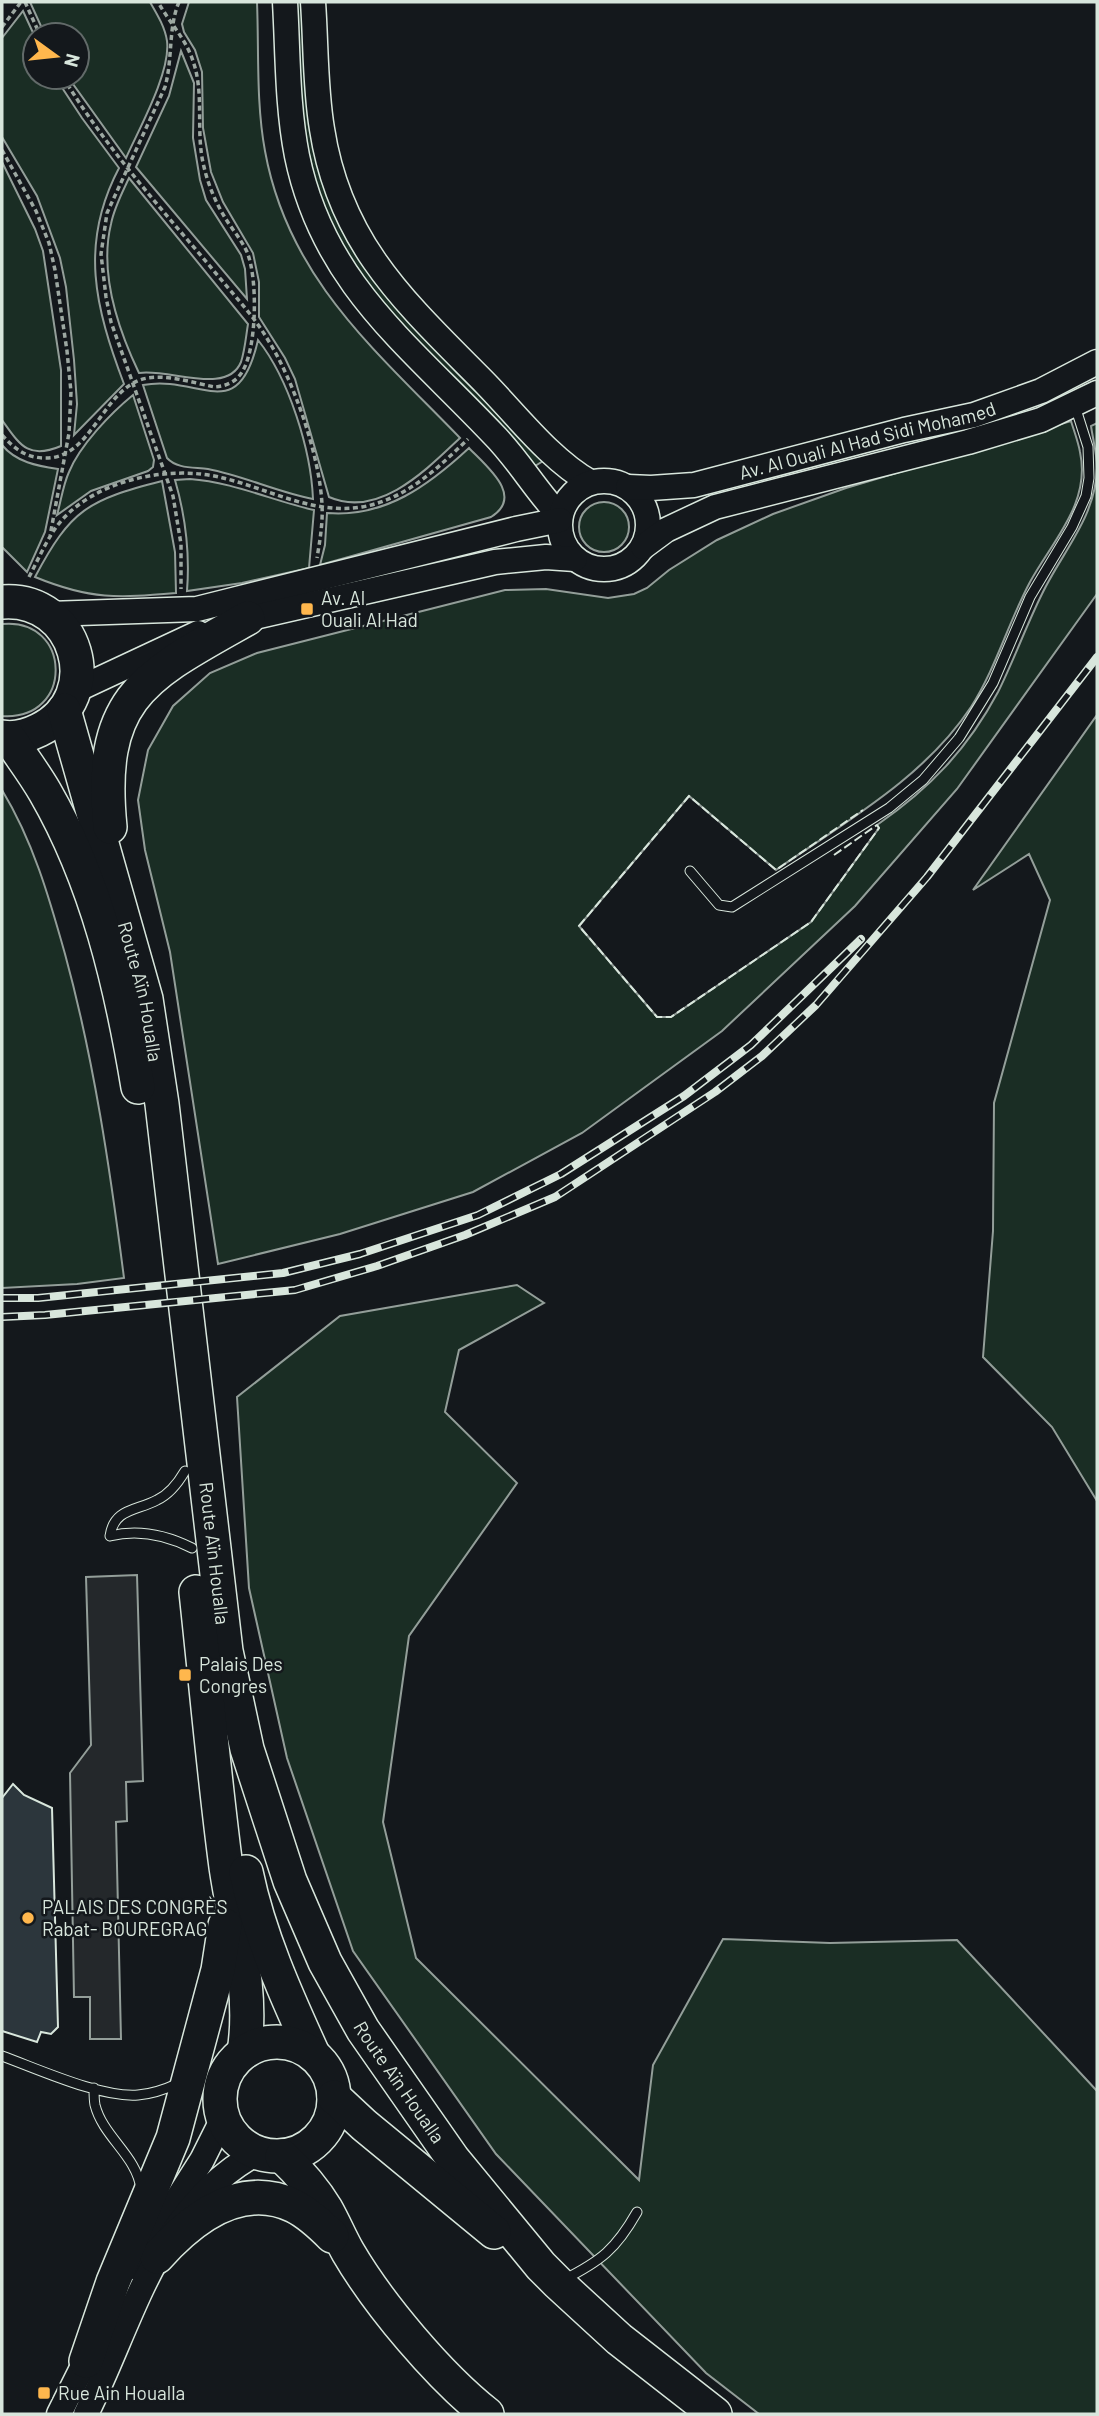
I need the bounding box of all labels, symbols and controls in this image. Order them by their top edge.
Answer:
north arrow [21,21,91,91]
text: N [60,51,86,70]
street label: Av. Al Ouali Al Had Sidi Mohamed [736,396,999,484]
place label: Av. Al Ouali Al Had [321,586,418,631]
marker: Av. Al Ouali Al Had [299,601,315,617]
street label: Route Aïn Houalla [114,919,167,1063]
street label: Route Aïn Houalla [195,1481,235,1626]
place label: Palais Des Congres [199,1652,283,1697]
marker: Palais Des Congres [177,1667,193,1683]
place label: PALAIS DES CONGRÈS Rabat- BOUREGRAG [42,1895,227,1940]
marker: PALAIS DES CONGRÈS Rabat- BOUREGRAG [20,1910,36,1926]
street label: Route Aïn Houalla [349,2017,450,2147]
place label: Rue Ain Houalla [58,2381,185,2404]
marker: Rue Ain Houalla [36,2385,52,2401]

